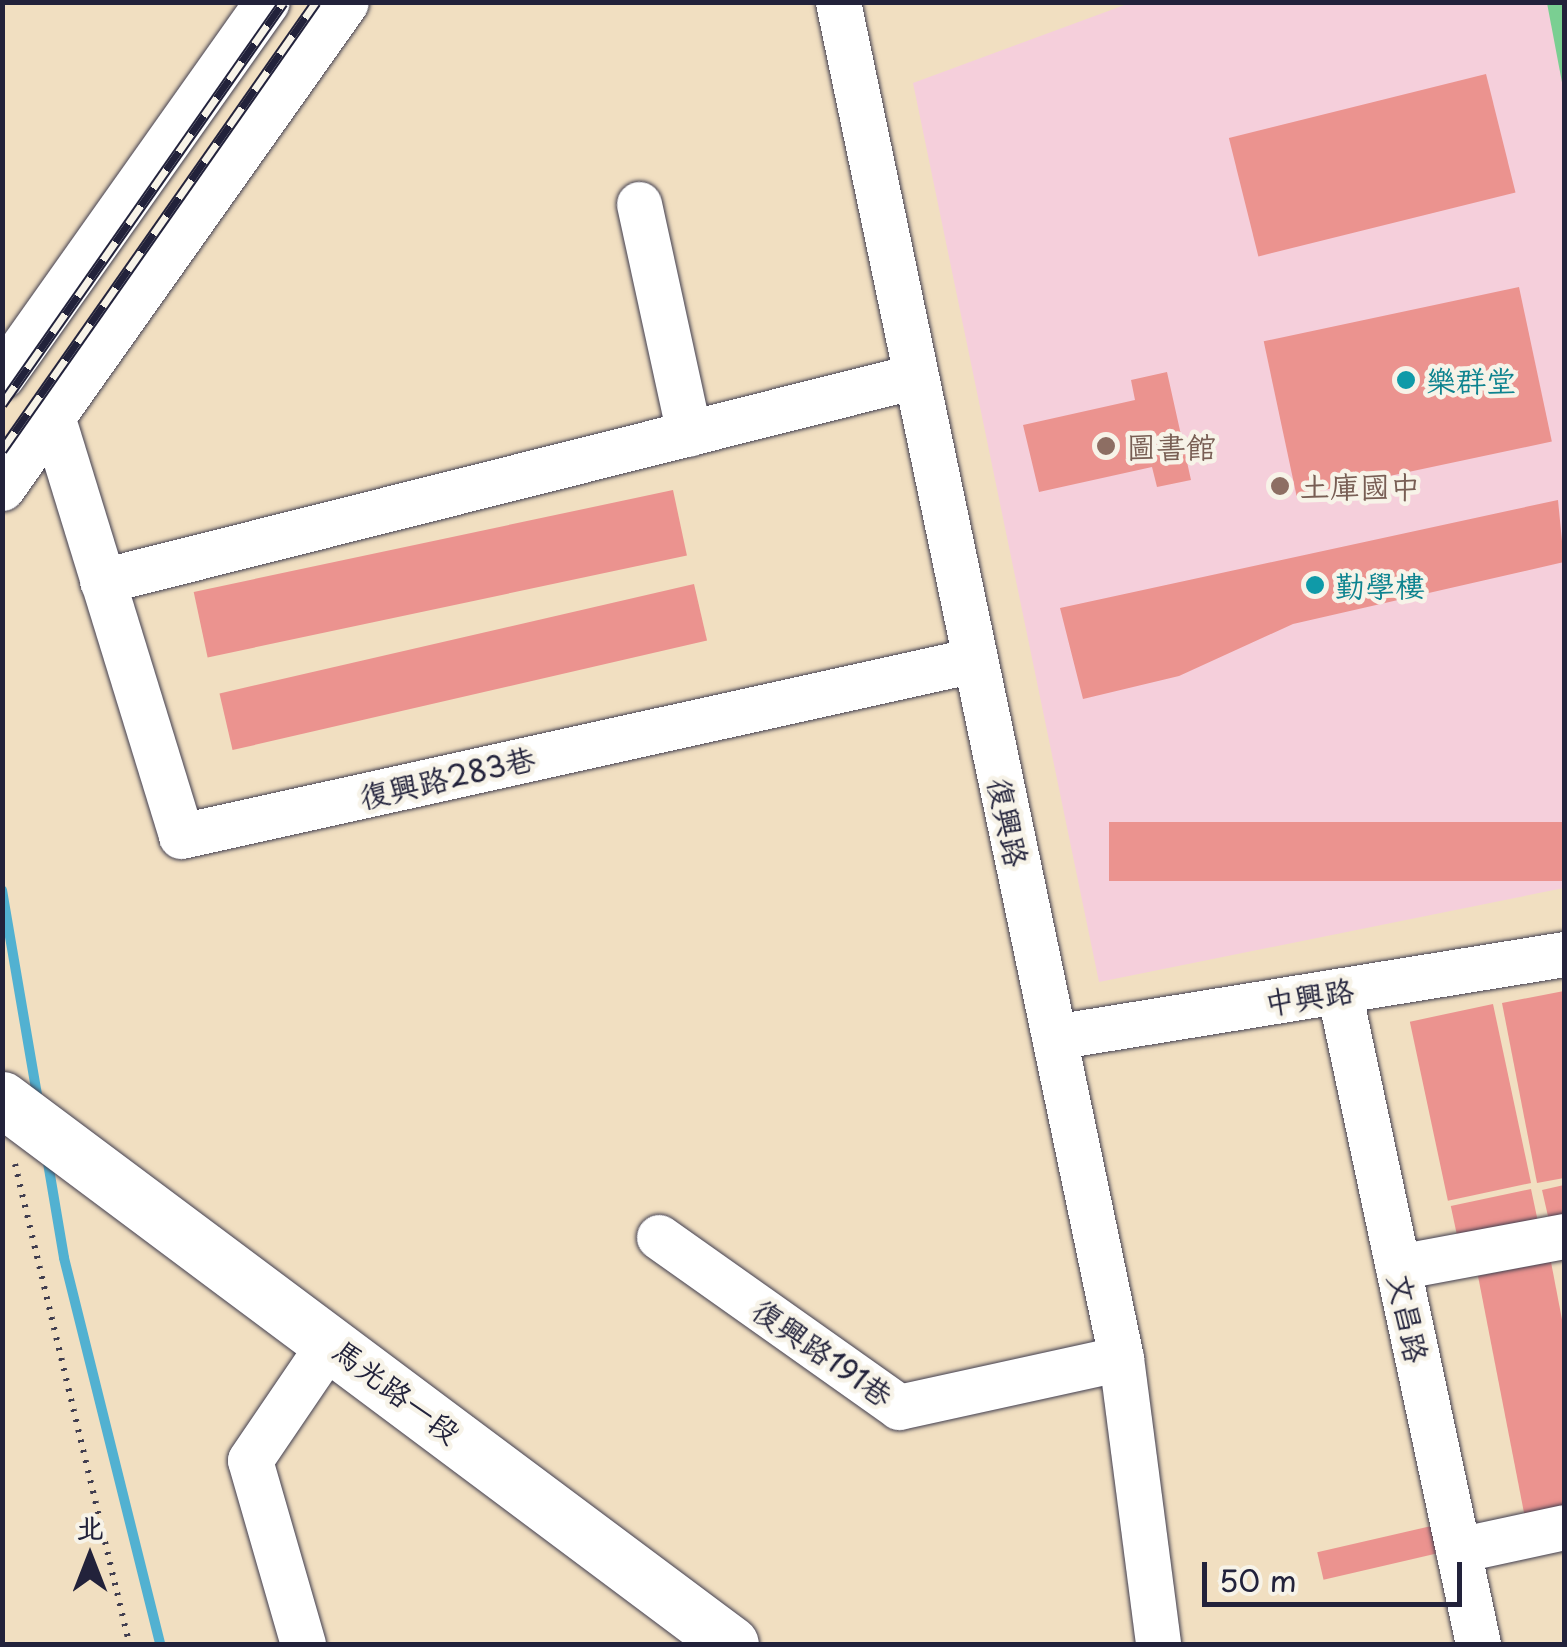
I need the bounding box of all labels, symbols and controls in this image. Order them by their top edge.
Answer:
place label: 樂群堂 [1426,362,1516,398]
marker: 樂群堂 [1395,369,1417,391]
place label: 圖書館 [1126,428,1216,464]
marker: 圖書館 [1095,435,1117,457]
place label: 土庫國中 [1300,468,1420,504]
marker: 土庫國中 [1269,475,1291,497]
place label: 勤學樓 [1335,567,1425,603]
marker: 勤學樓 [1304,574,1326,596]
street label: 復興路283巷 [356,739,538,815]
street label: 復興路 [982,774,1036,870]
street label: 中興路 [1262,971,1356,1021]
street label: 文昌路 [1382,1270,1436,1366]
street label: 復興路191巷 [746,1291,900,1413]
street label: 馬光路一段 [326,1331,468,1451]
text: 北 [76,1505,104,1548]
north arrow [40,1507,140,1607]
scale bar [1207,1542,1467,1604]
text: 50 m [1219,1557,1297,1602]

